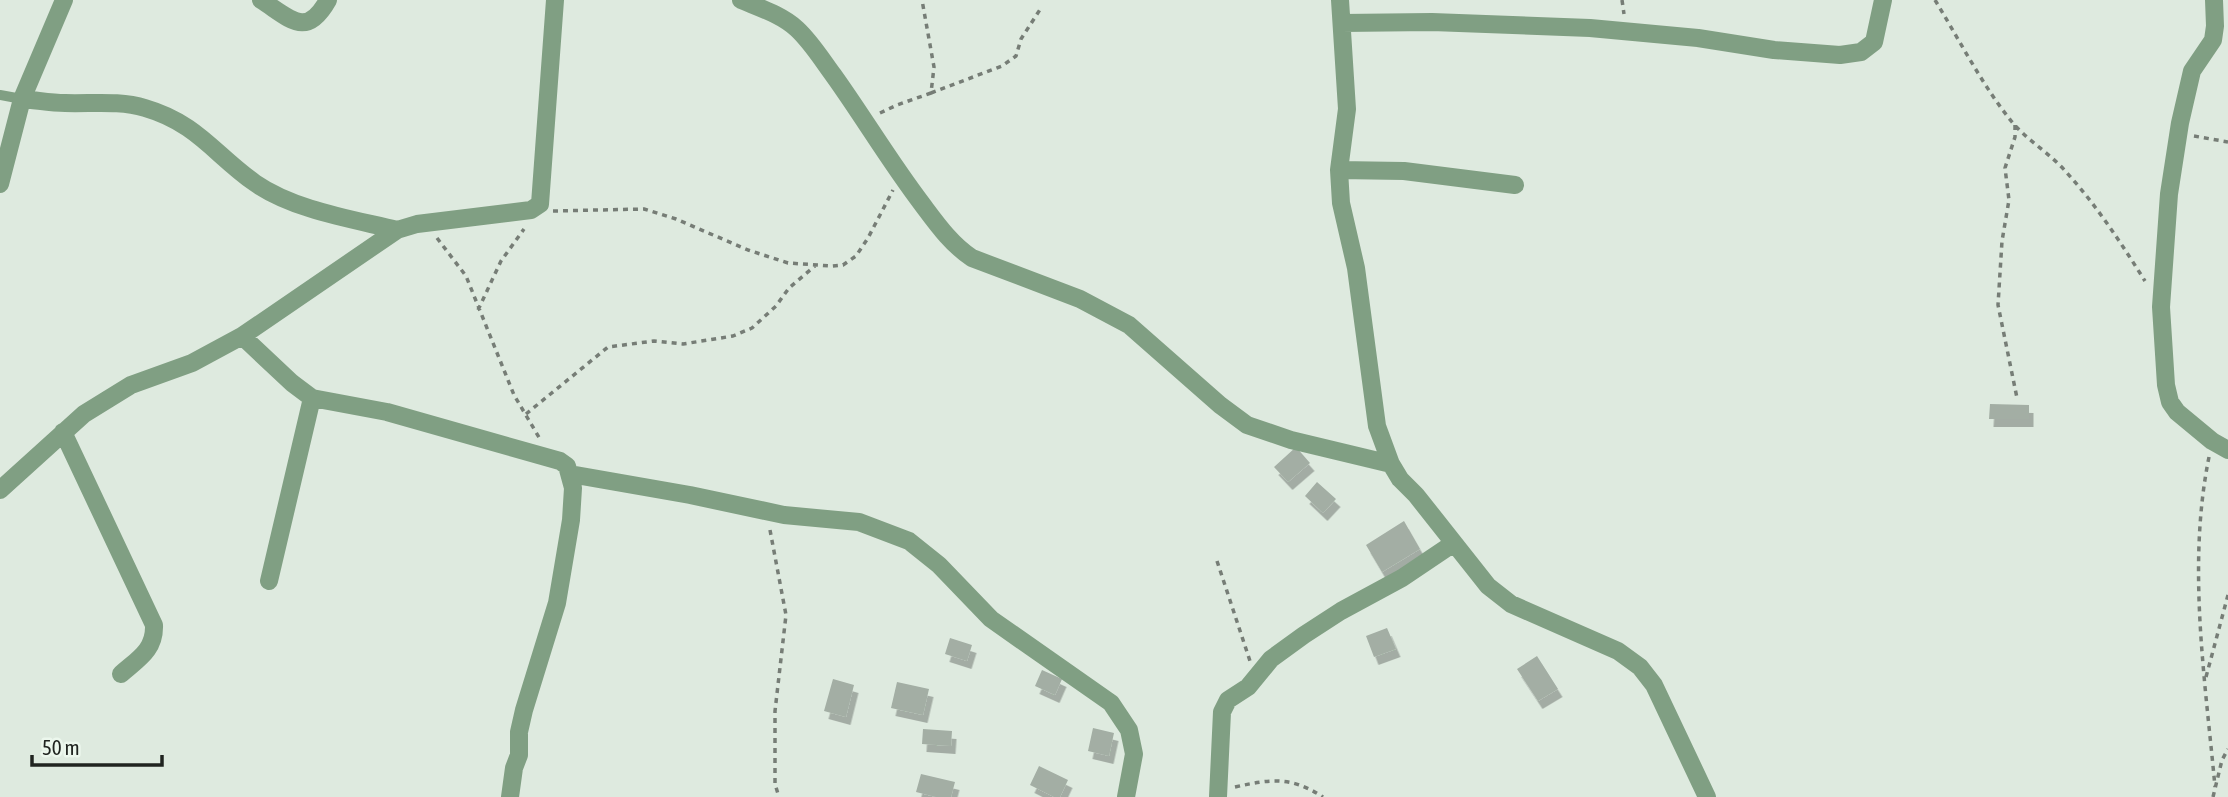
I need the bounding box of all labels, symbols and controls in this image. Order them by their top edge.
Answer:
scale bar [32,724,161,768]
text: 50 m [42,735,80,759]

